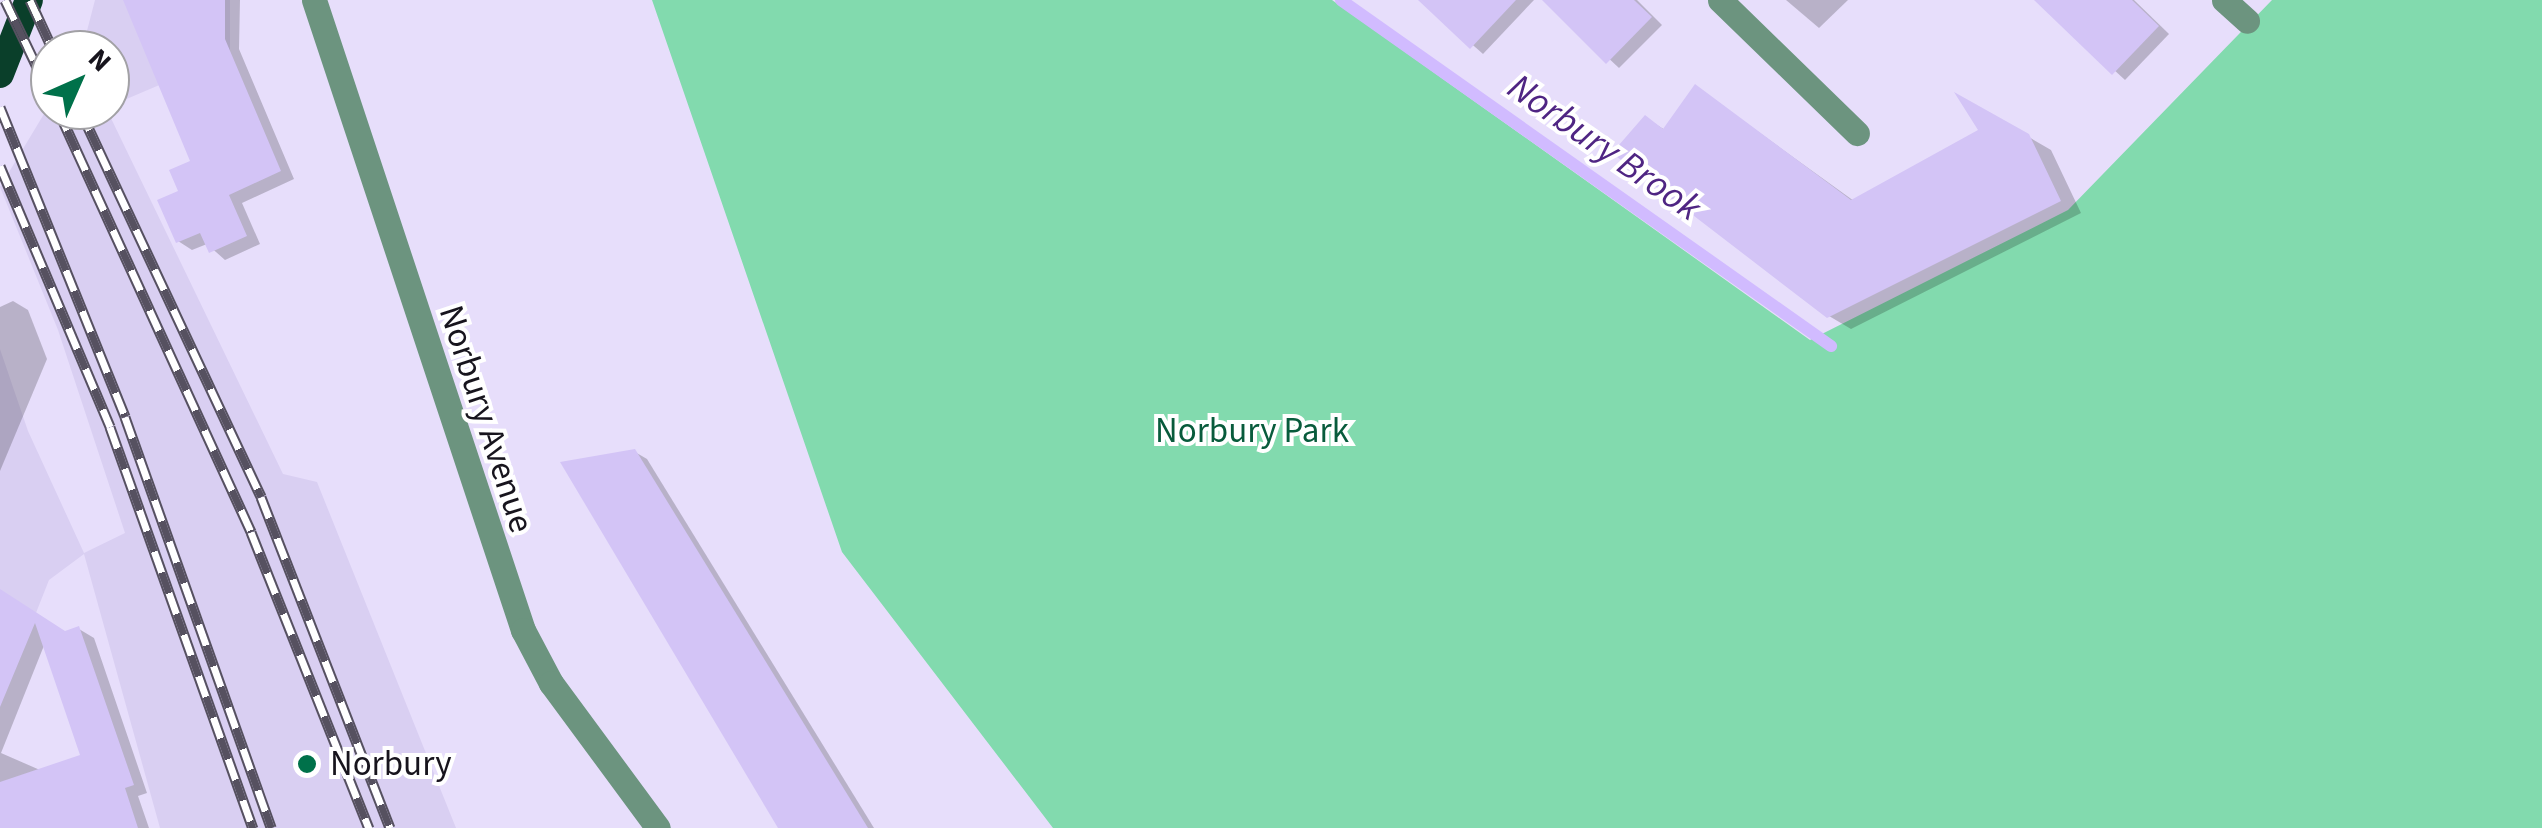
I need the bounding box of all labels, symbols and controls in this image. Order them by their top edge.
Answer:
north arrow [30,30,130,130]
text: N [79,39,121,81]
water label: Norbury Brook [1499,65,1709,231]
street label: Norbury Avenue [430,300,542,538]
park label: Norbury Park [1155,410,1349,452]
place label: Norbury [330,743,452,785]
marker: Norbury [294,751,320,777]

